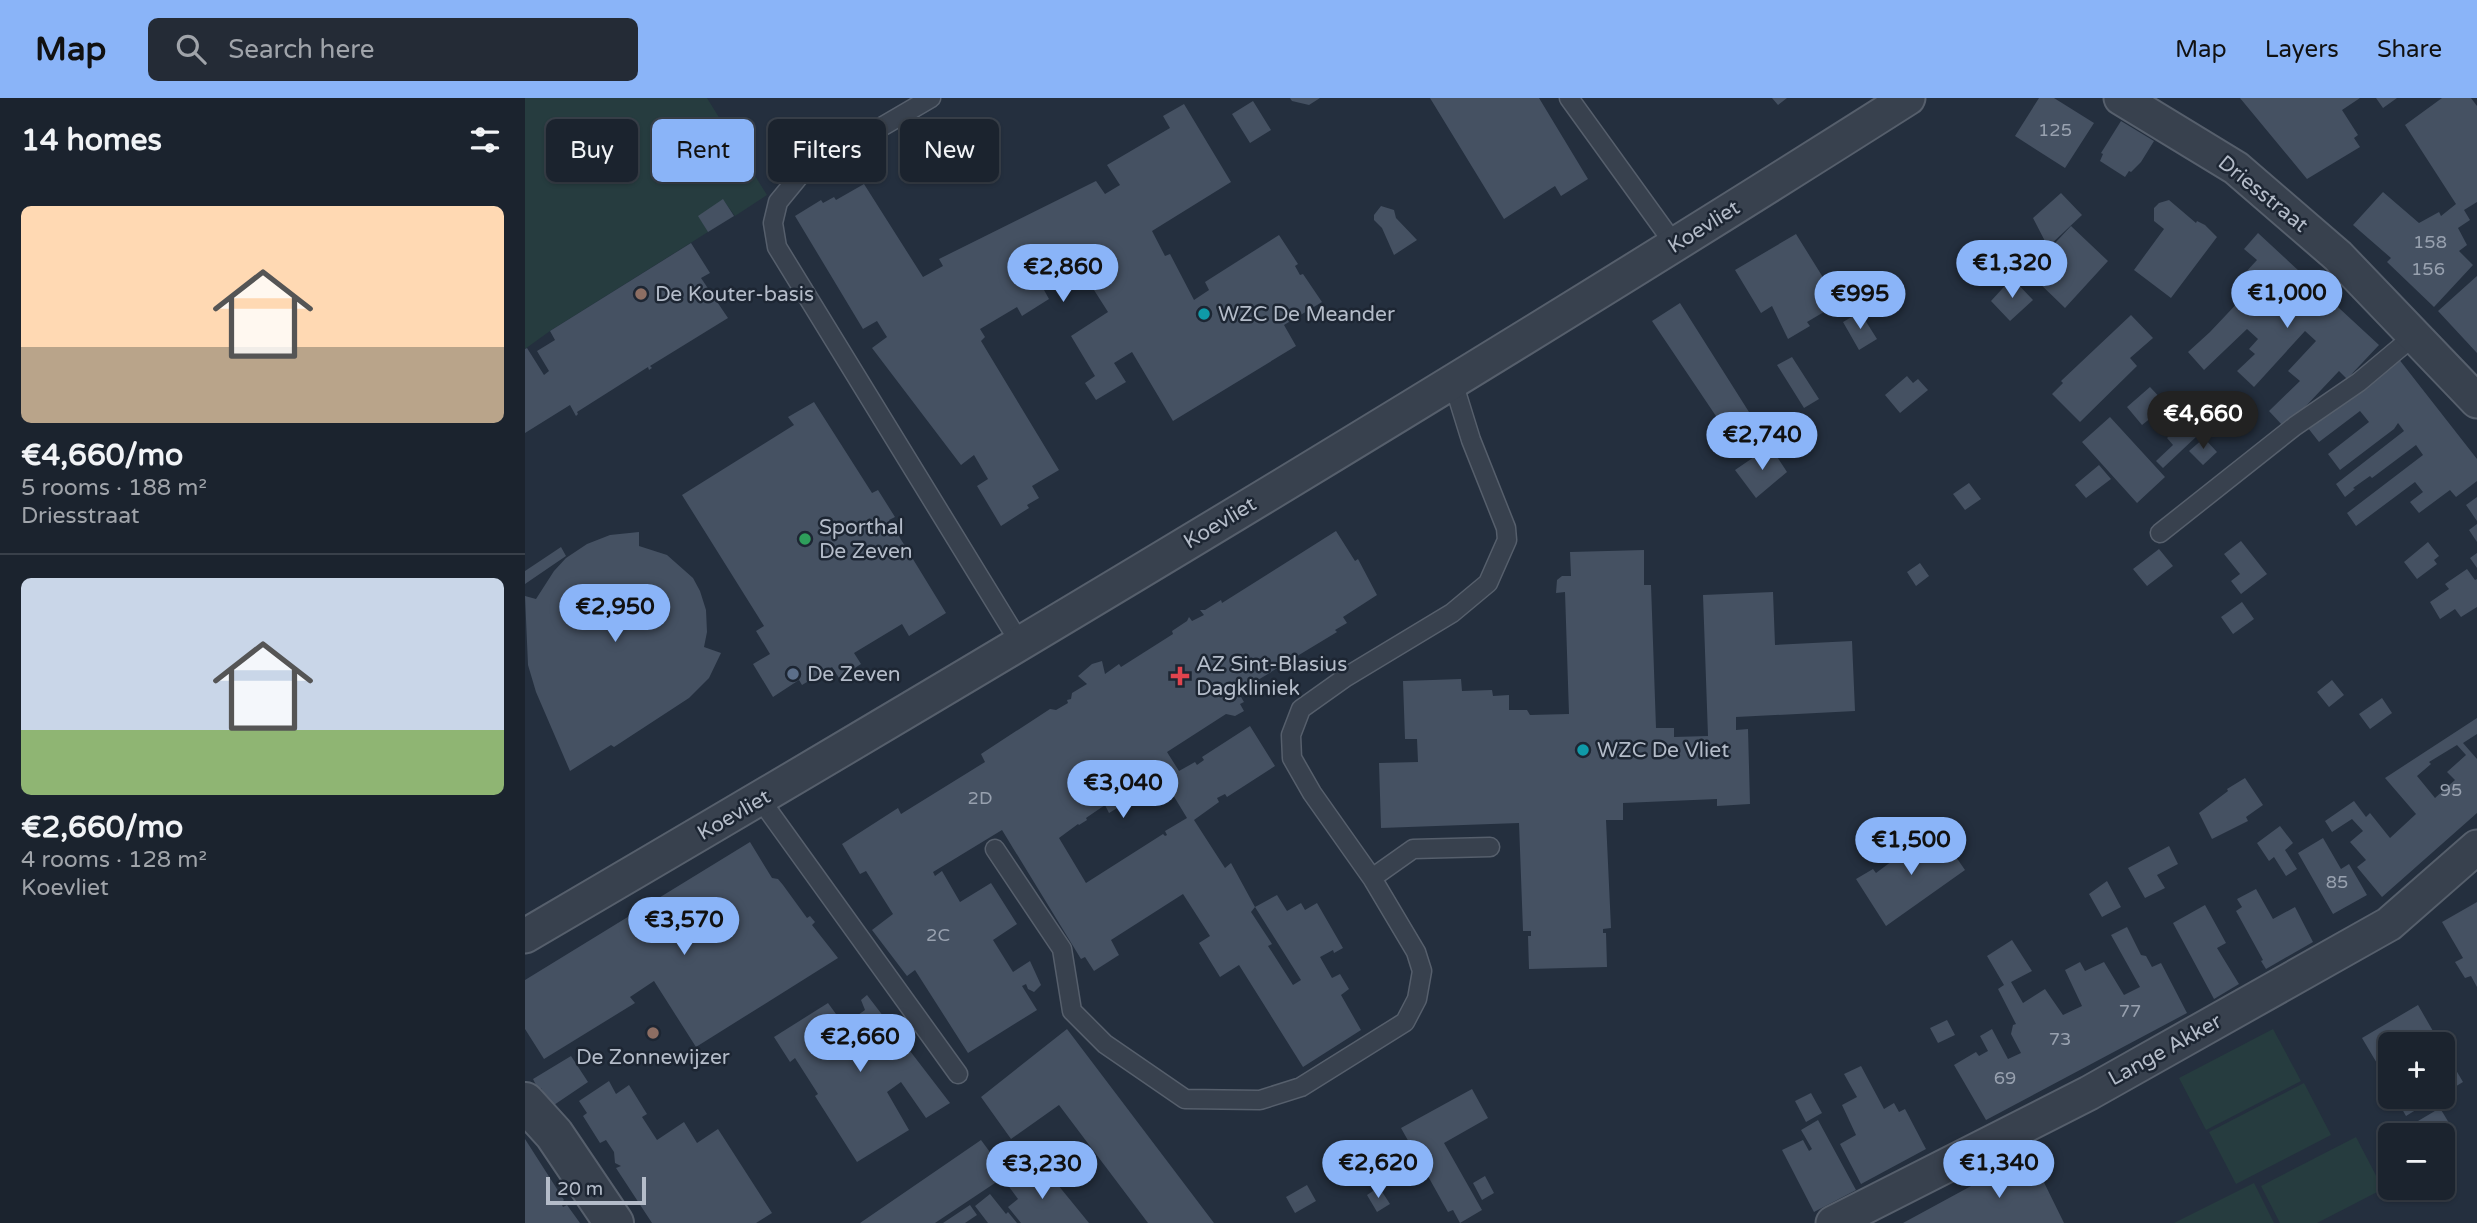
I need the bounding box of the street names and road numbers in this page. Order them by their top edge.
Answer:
street label: Driesstraat [2213,150,2313,238]
street label: Koevliet [1663,195,1745,259]
street label: Koevliet [1179,492,1261,554]
street label: Koevliet [693,784,775,846]
street label: Lange Akker [2104,1009,2226,1091]

